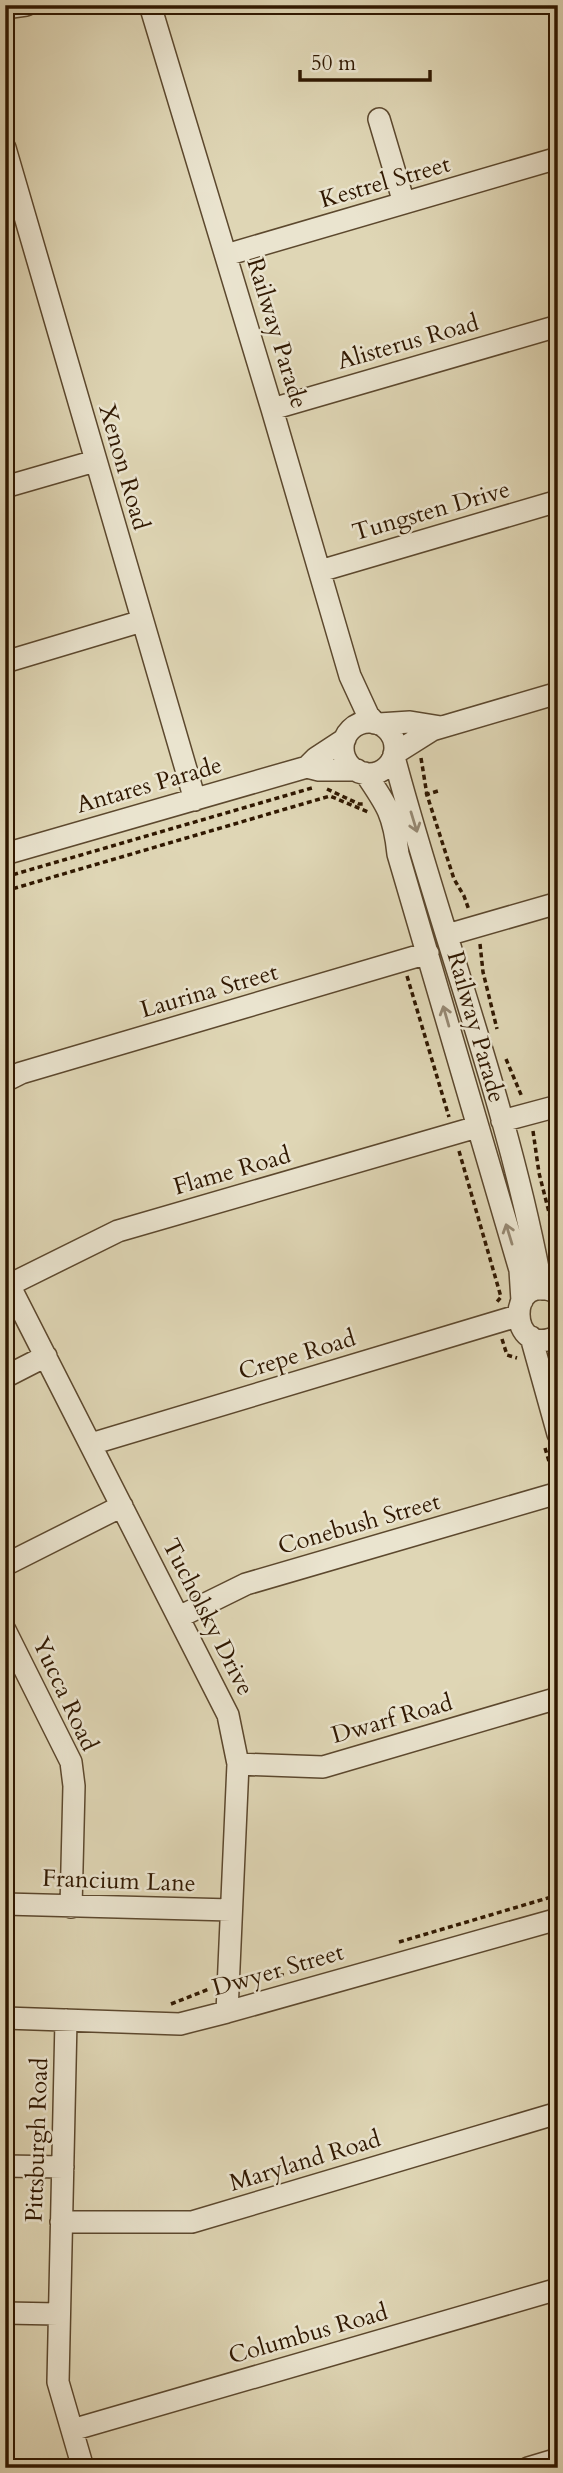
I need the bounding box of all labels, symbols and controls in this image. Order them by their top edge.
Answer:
scale bar [300,38,430,82]
text: 50 m [311,49,356,78]
street label: Kestrel Street [316,148,455,216]
street label: Railway Parade [238,254,316,412]
street label: Alisterus Road [333,306,483,378]
street label: Xenon Road [90,400,158,534]
street label: Tungsten Drive [348,473,514,549]
street label: Antares Parade [72,748,226,822]
one-way arrow [408,811,421,833]
street label: Railway Parade [439,947,513,1107]
street label: Laurina Street [136,955,282,1026]
one-way arrow [438,1005,451,1027]
street label: Flame Road [170,1138,295,1203]
one-way arrow [502,1223,515,1245]
street label: Crepe Road [234,1321,360,1388]
street label: Conebush Street [274,1485,444,1563]
street label: Tucholsky Drive [154,1533,262,1701]
street label: Yucca Road [24,1632,106,1757]
street label: Dwarf Road [328,1686,457,1752]
street label: Francium Lane [42,1862,196,1900]
street label: Dwyer Street [208,1935,348,2005]
street label: Pittsburgh Road [18,2057,56,2223]
street label: Maryland Road [225,2122,385,2200]
street label: Columbus Road [225,2295,392,2372]

